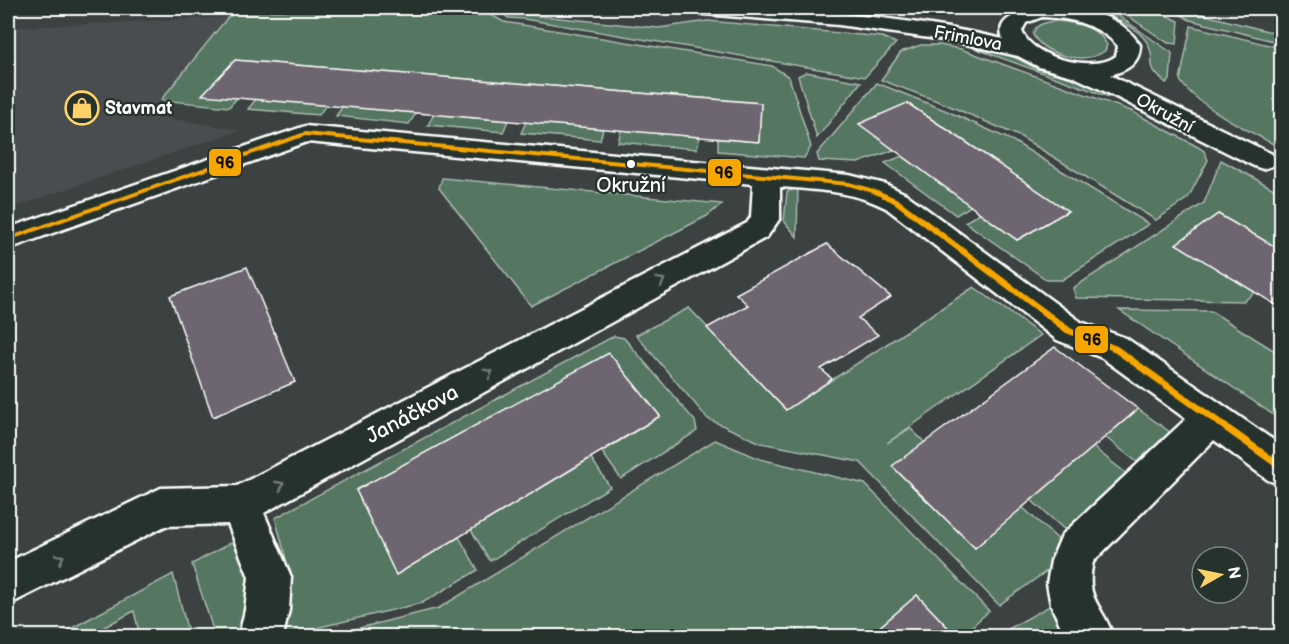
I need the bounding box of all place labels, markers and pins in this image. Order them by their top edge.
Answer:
shop icon: Stavmat [64,90,100,126]
place label: Stavmat [105,98,172,119]
marker: Okružní [625,158,637,170]
place label: Okružní [596,174,666,198]

